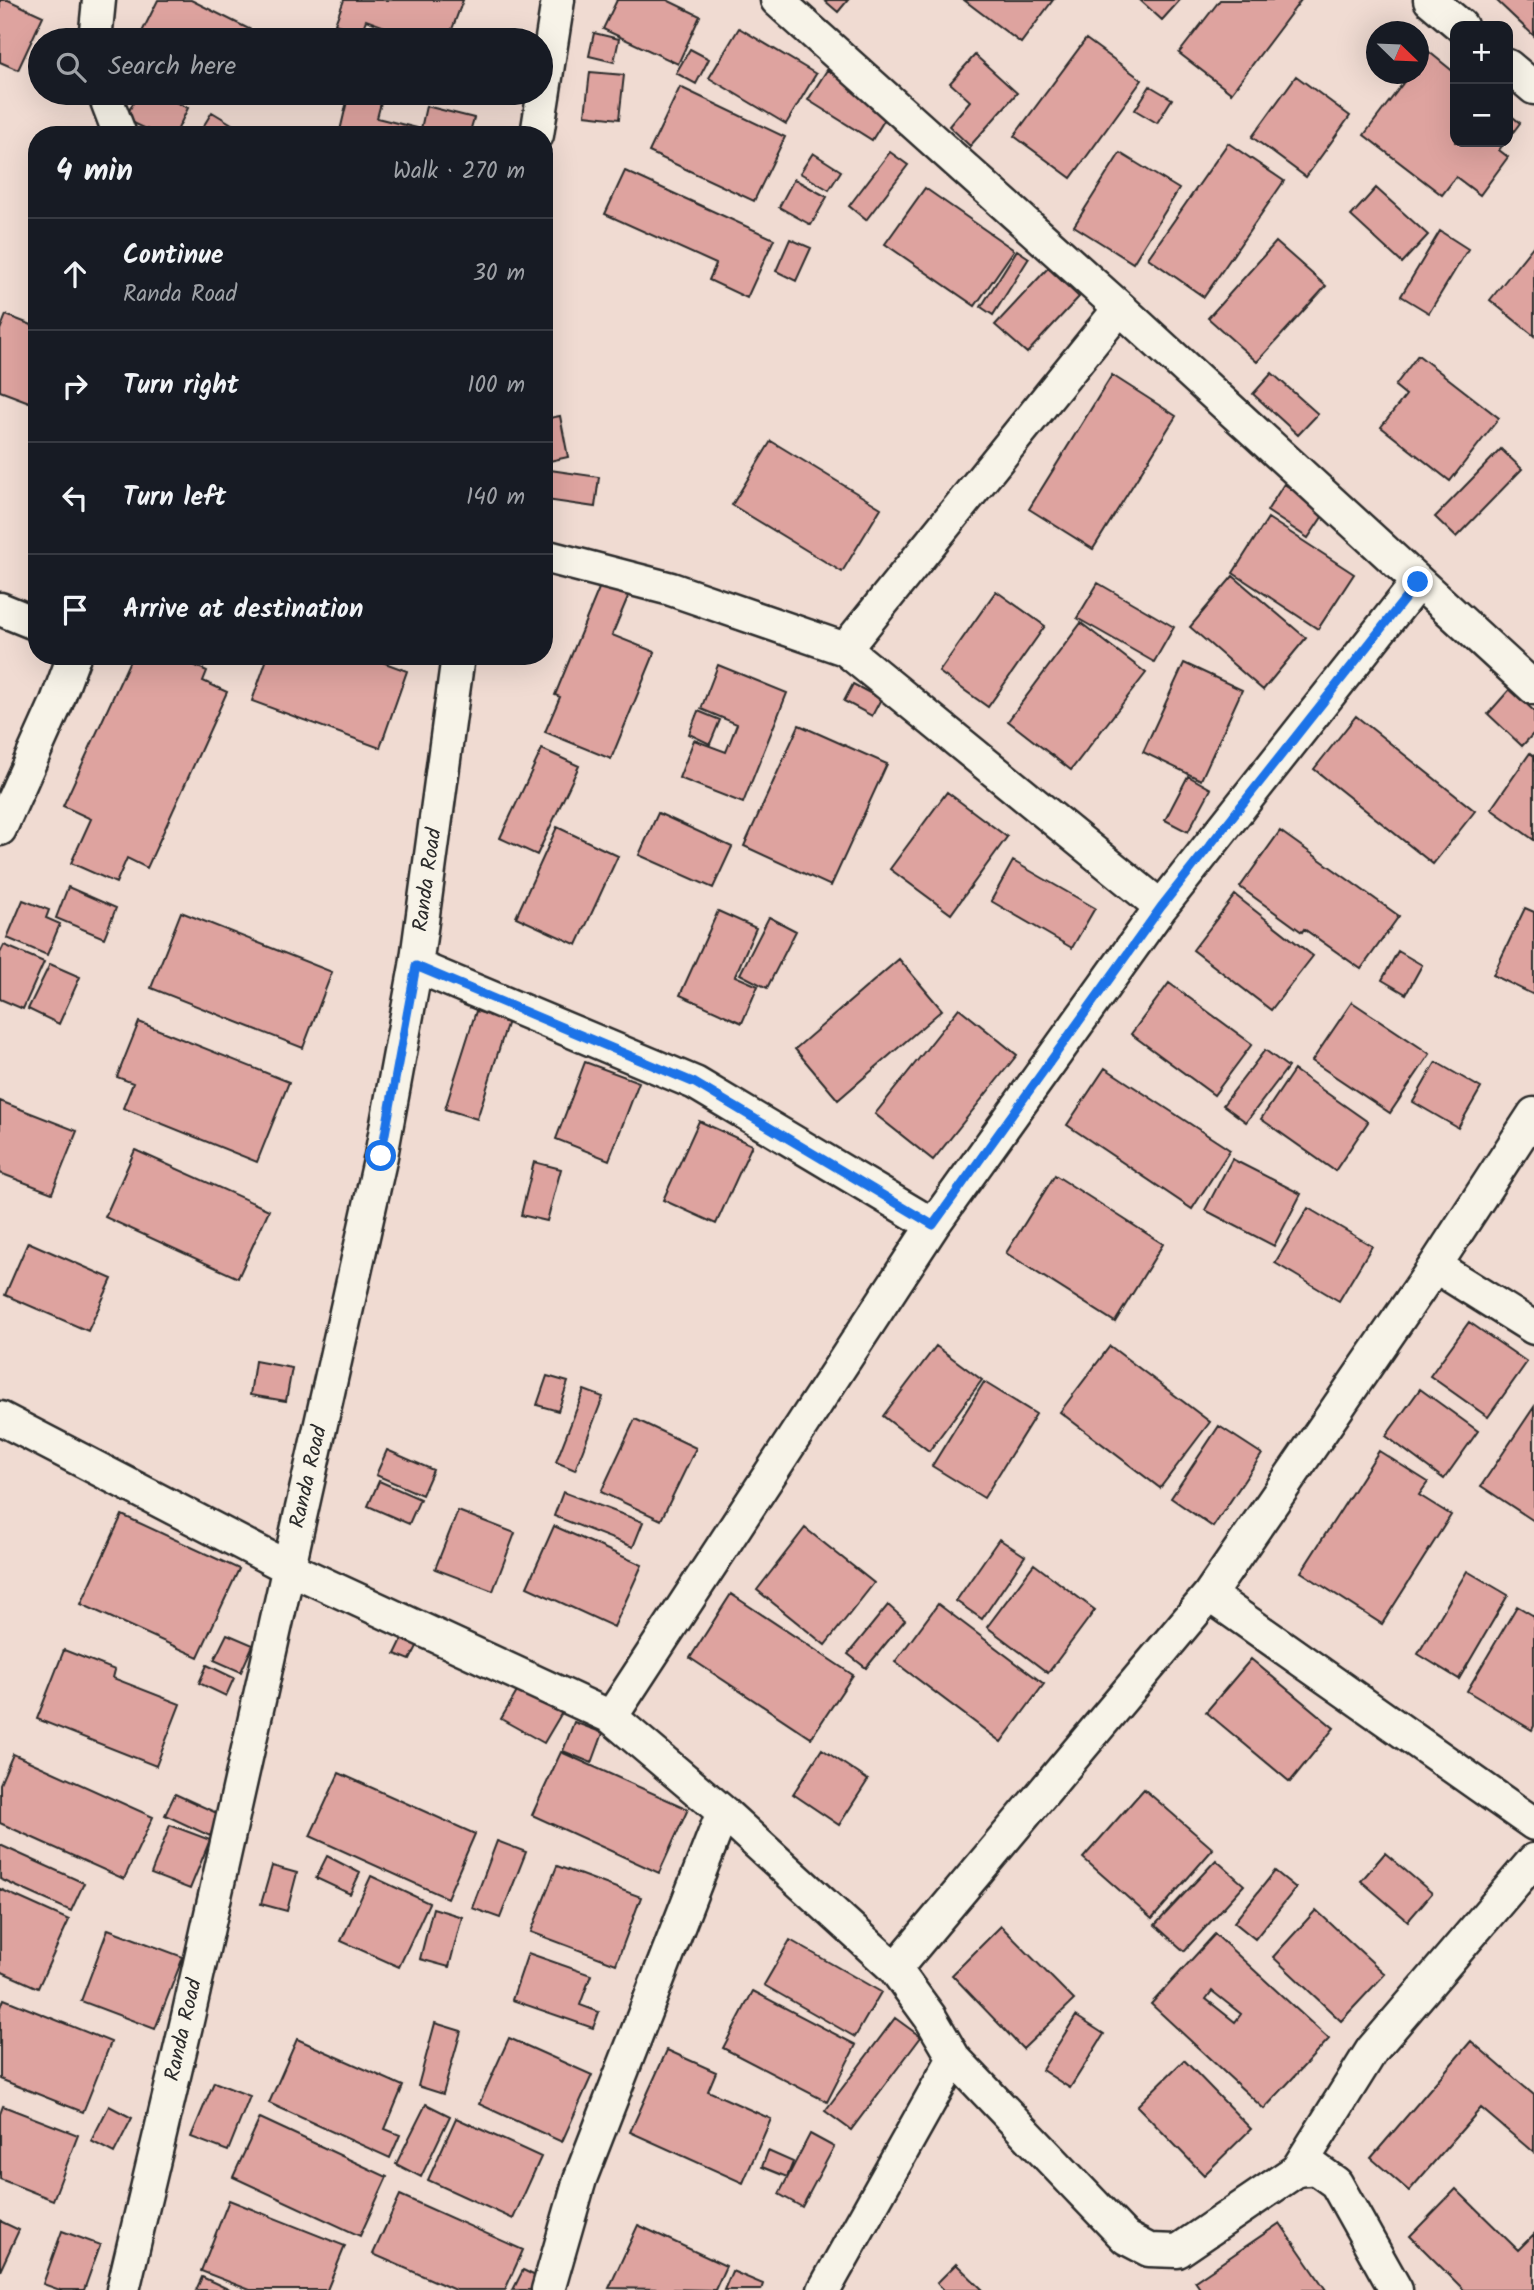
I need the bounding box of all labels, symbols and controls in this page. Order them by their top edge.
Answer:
north arrow [1366,21,1429,84]
map controls [1450,21,1513,147]
button: + [1450,21,1513,84]
search box [28,28,553,105]
text: Search here [108,46,236,88]
icon: search [52,48,90,86]
button: − [1450,84,1513,147]
text: 4 min [56,148,133,196]
text: Walk · 270 m [393,154,525,190]
text: Continue [123,235,224,277]
icon: ahead [56,255,94,293]
text: 30 m [473,256,525,292]
text: Randa Road [123,277,237,313]
text: Turn right [123,365,239,407]
icon: right [56,367,94,405]
text: 100 m [467,368,525,404]
text: Turn left [123,477,226,519]
icon: left [56,479,94,517]
text: 140 m [466,480,525,516]
route end [1402,566,1433,597]
text: Arrive at destination [123,589,363,631]
icon: arrive [56,591,94,629]
street label: Randa Road [404,826,452,934]
route start [365,1140,396,1171]
street label: Randa Road [281,1422,337,1531]
street label: Randa Road [156,1975,212,2084]

